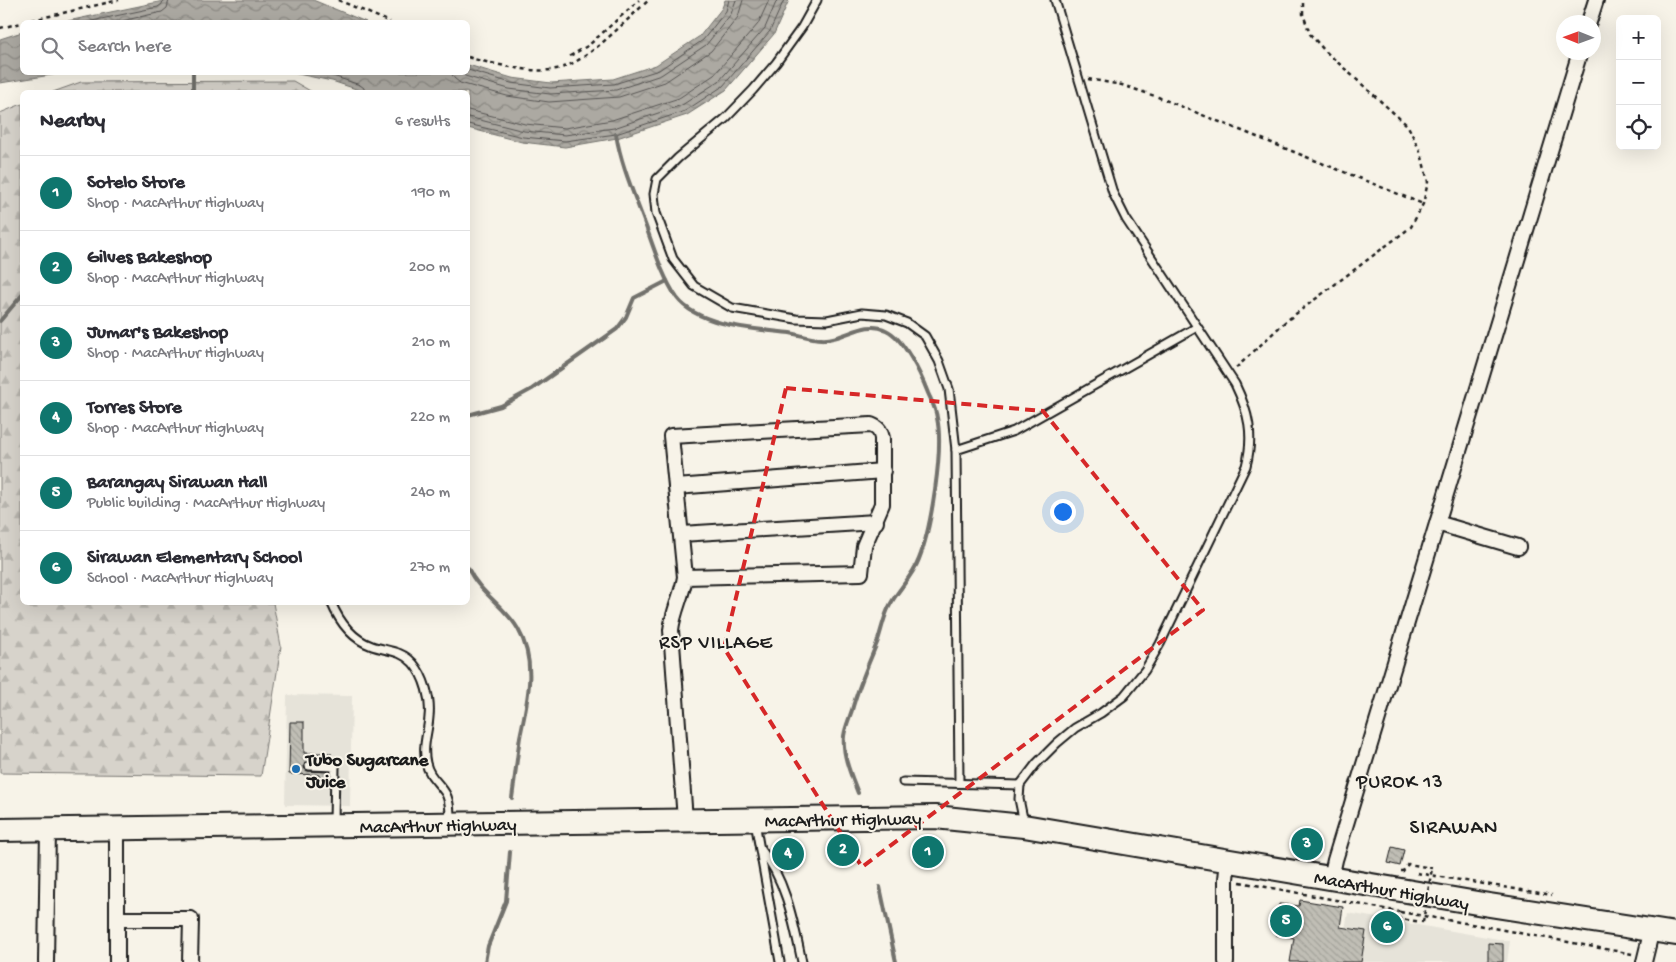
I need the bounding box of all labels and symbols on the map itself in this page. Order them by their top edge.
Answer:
north arrow [1556,15,1601,60]
your location [1050,499,1076,525]
district label: RSP VILLAGE [659,633,774,656]
place label: Tubo Sugarcane Juice [304,750,429,795]
marker: Tubo Sugarcane Juice [290,763,302,775]
district label: PUROK 13 [1355,772,1444,795]
street label: MacArthur Highway [764,809,922,834]
street label: MacArthur Highway [359,815,517,840]
district label: SIRAWAN [1409,817,1499,842]
pin: 3 [1291,825,1323,863]
pin: 2 [827,831,859,869]
pin: 1 [912,833,944,871]
pin: 4 [772,835,804,873]
street label: MacArthur Highway [1312,868,1471,918]
pin: 5 [1270,902,1302,940]
pin: 6 [1371,908,1403,946]

